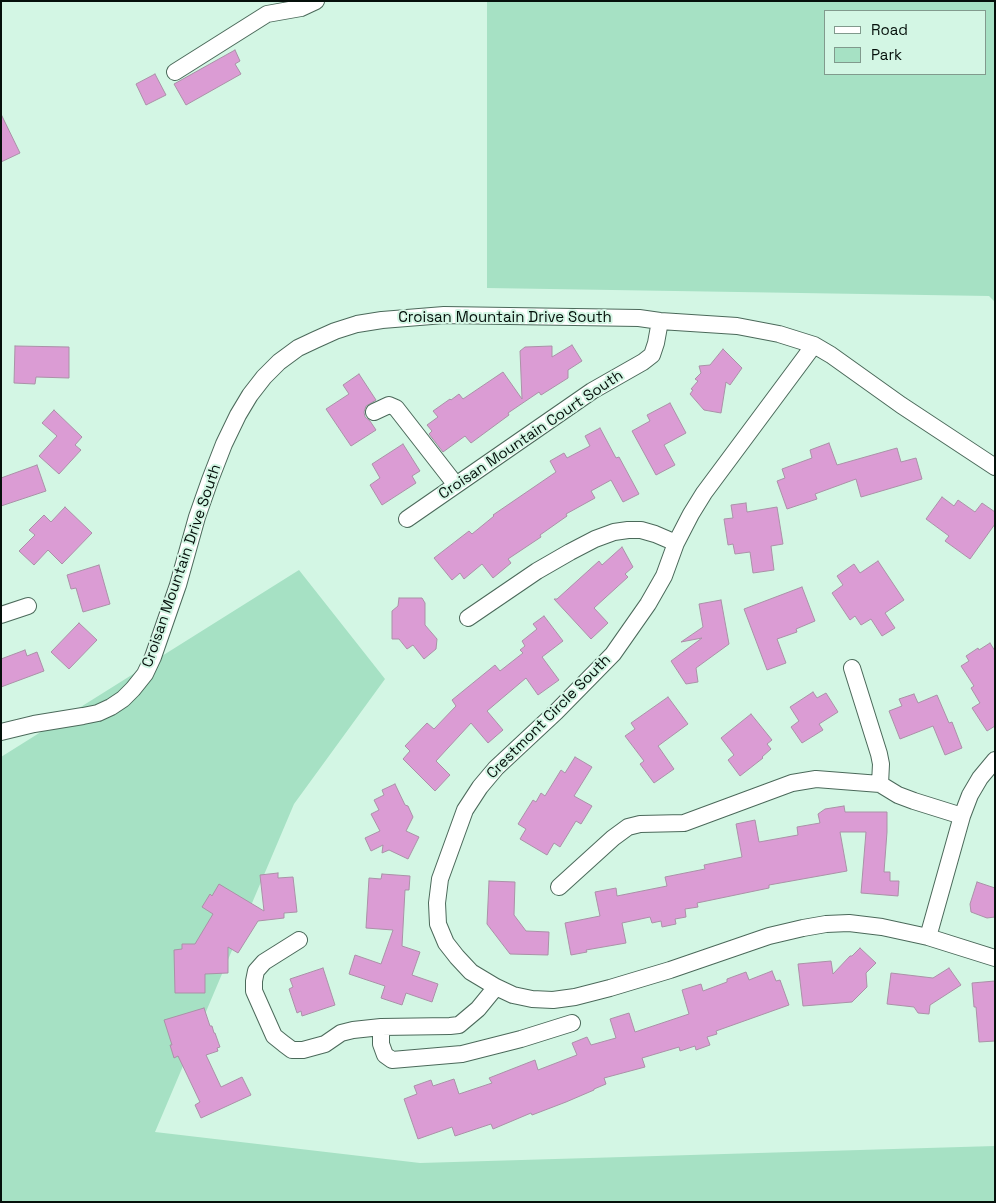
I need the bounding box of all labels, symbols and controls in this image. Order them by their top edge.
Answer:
legend [824,10,986,75]
text: Road [871,20,908,39]
text: Park [871,45,902,64]
street label: Croisan Mountain Drive South [398,309,612,327]
street label: Croisan Mountain Court South [435,366,627,504]
street label: Croisan Mountain Drive South [139,462,225,670]
street label: Crestmont Circle South [483,651,615,783]

